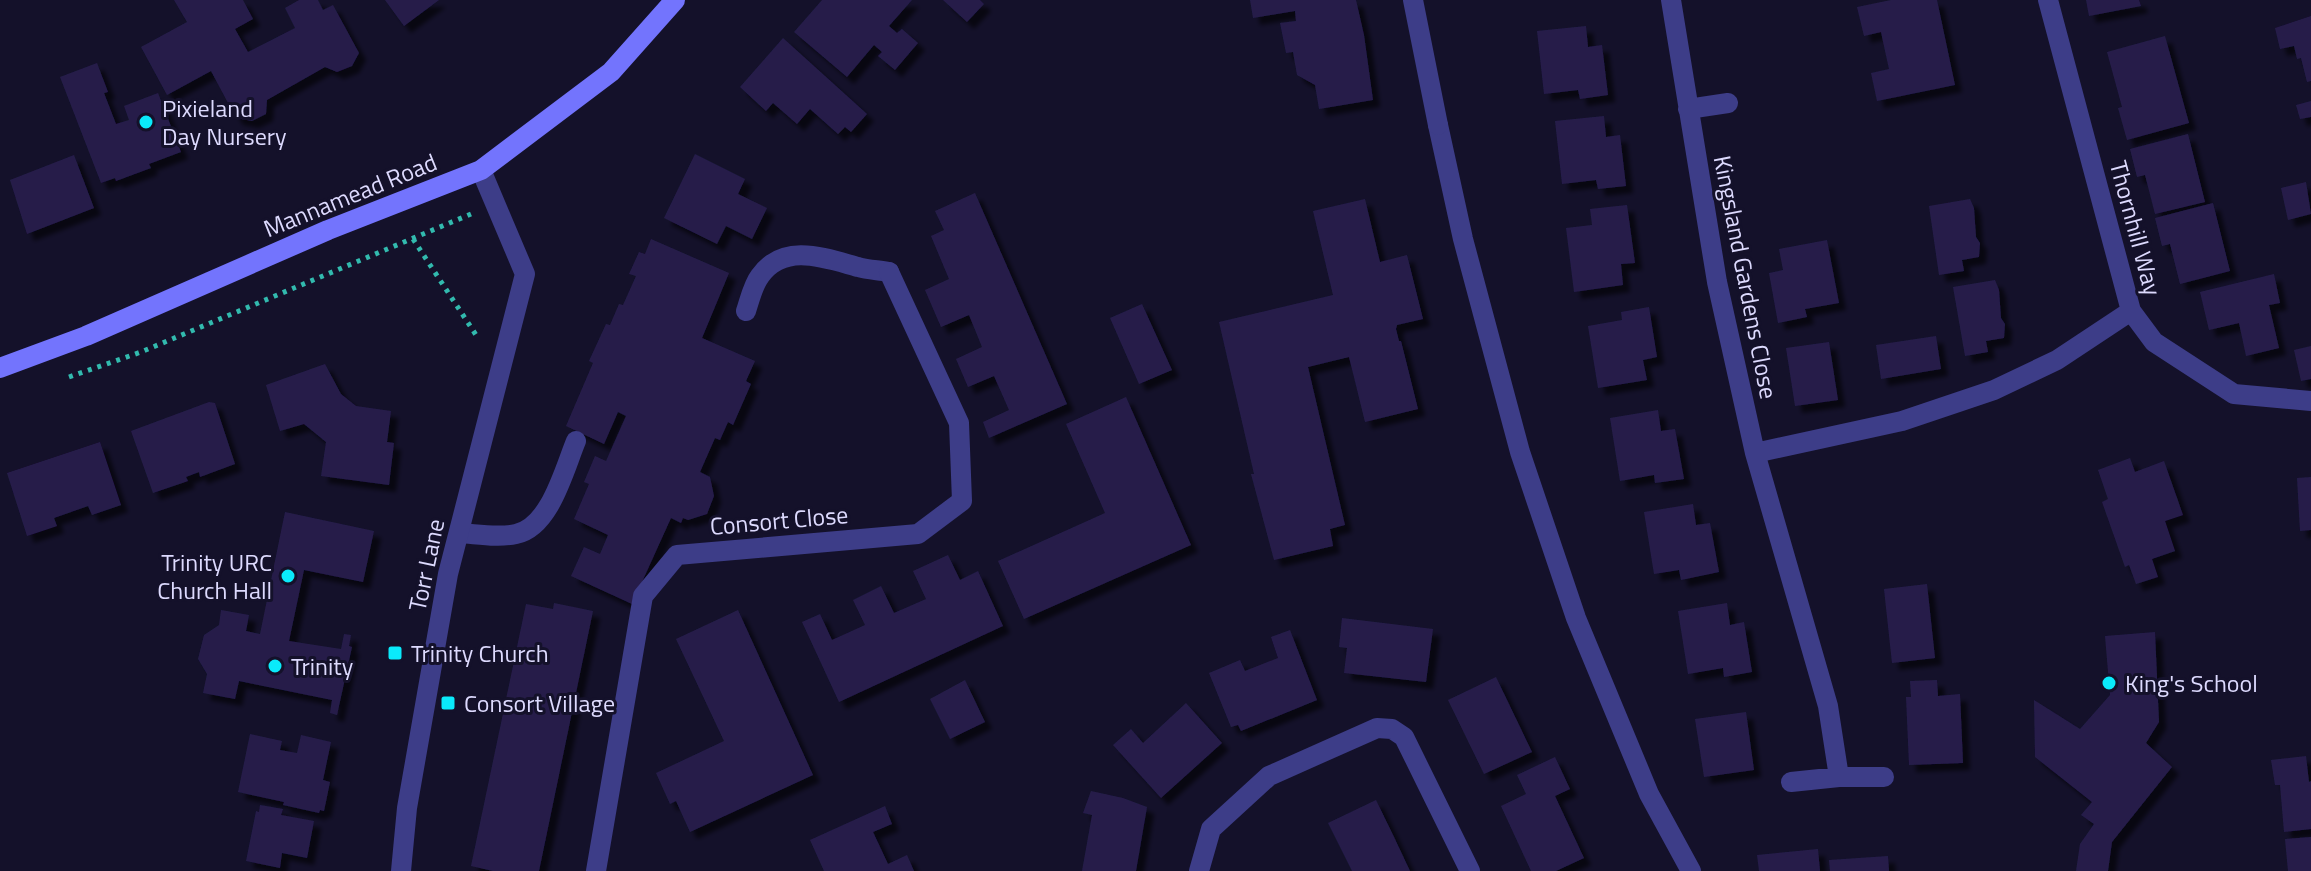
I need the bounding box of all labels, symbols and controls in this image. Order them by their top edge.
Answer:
place label: Pixieland Day Nursery [162,90,287,154]
marker: Pixieland Day Nursery [137,113,155,131]
street label: Mannamead Road [258,144,442,246]
street label: Kingsland Gardens Close [1705,152,1787,402]
street label: Thornhill Way [2101,157,2171,300]
street label: Consort Close [708,496,850,544]
street label: Torr Lane [399,516,453,614]
place label: Trinity URC Church Hall [157,544,272,608]
marker: Trinity URC Church Hall [279,567,297,585]
place label: Trinity Church [411,635,549,671]
marker: Trinity Church [386,644,404,662]
place label: Trinity [291,648,354,684]
marker: Trinity [266,657,284,675]
place label: King's School [2125,665,2258,701]
marker: King's School [2100,674,2118,692]
place label: Consort Village [464,685,615,721]
marker: Consort Village [439,694,457,712]

